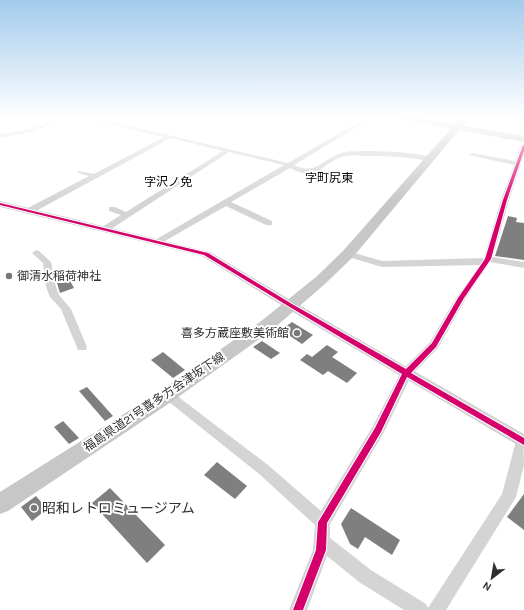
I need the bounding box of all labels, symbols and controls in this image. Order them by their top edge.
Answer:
district label: 字町尻東 [305,171,353,185]
district label: 字沢ノ免 [144,175,192,189]
place label: 御清水稲荷神社 [17,269,101,283]
marker: 御清水稲荷神社 [4,271,14,281]
place label: 喜多方蔵座敷美術館 [181,326,289,340]
marker: 喜多方蔵座敷美術館 [292,328,302,338]
street label: 福島県道21号喜多方会津坂下線 [81,350,227,454]
place label: 昭和レトロミュージアム [42,500,195,517]
marker: 昭和レトロミュージアム [29,503,39,513]
north arrow [472,558,512,598]
text: N [480,579,494,594]

